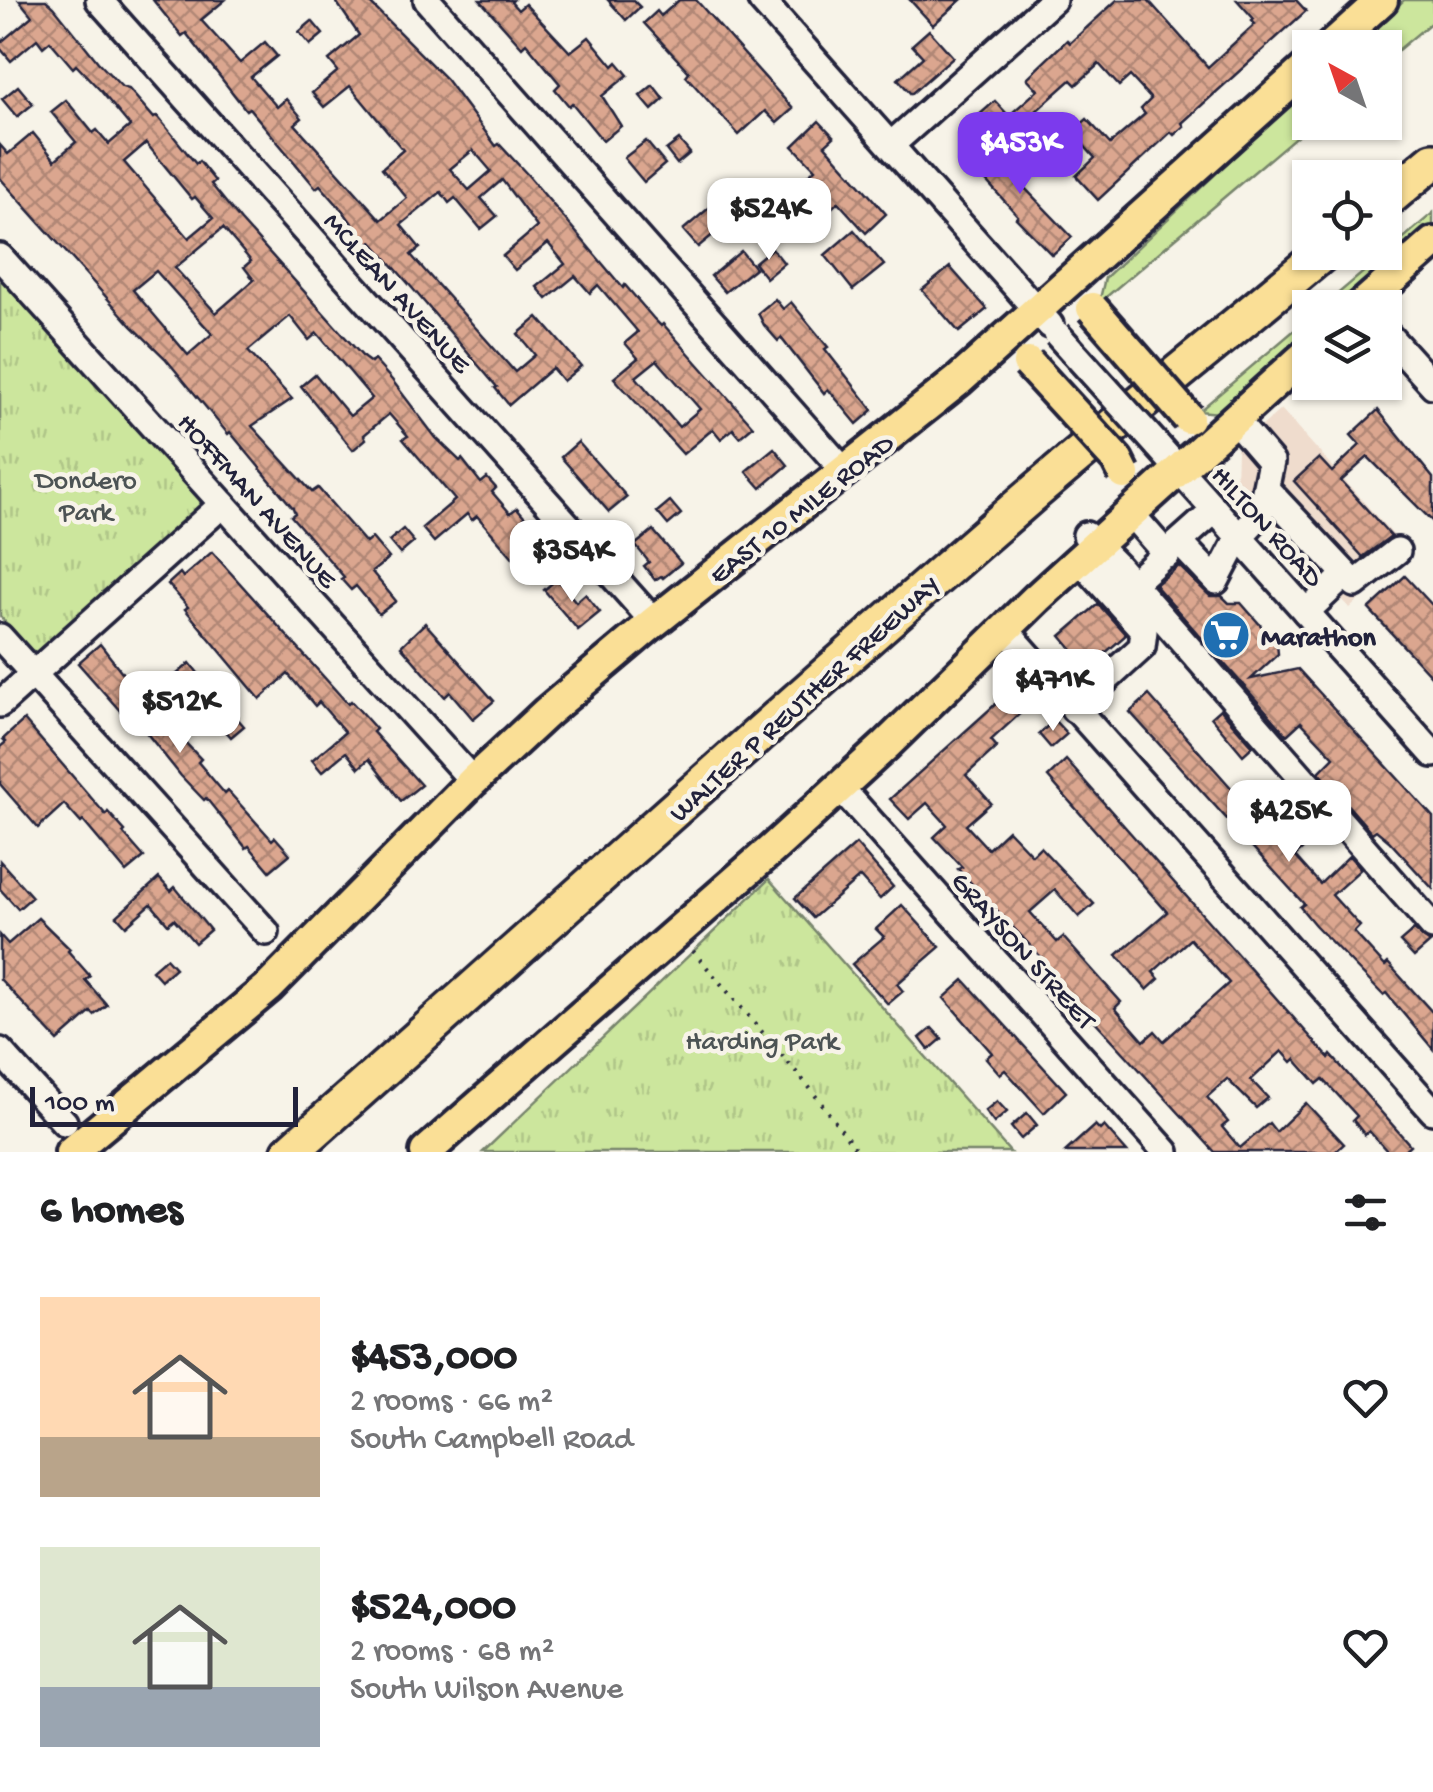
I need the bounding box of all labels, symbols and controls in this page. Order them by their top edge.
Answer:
north arrow [1292,30,1402,140]
map controls [1292,30,1402,400]
pin: $453K [950,112,1090,197]
text: $453K [980,125,1060,163]
button: locate [1292,160,1402,270]
pin: $524K [699,178,839,263]
text: $524K [729,191,809,229]
street label: MCLEAN AVENUE [315,207,478,382]
button: layers [1292,290,1402,400]
street label: HOFFMAN AVENUE [169,408,344,597]
street label: EAST 10 MILE ROAD [704,428,902,593]
street label: HILTON ROAD [1203,461,1329,596]
park label: Dondero Park [33,466,137,531]
pin: $354K [502,520,642,605]
text: $354K [532,533,612,571]
street label: WALTER P REUTHER FREEWAY [664,570,948,831]
supermarket icon: Marathon [1200,609,1252,661]
place label: Marathon [1261,623,1376,656]
pin: $471K [983,649,1123,734]
text: $471K [1015,662,1091,700]
pin: $512K [110,671,250,756]
text: $512K [141,684,219,722]
pin: $425K [1219,780,1359,865]
text: $425K [1249,793,1329,831]
street label: GRAYSON STREET [942,866,1102,1039]
park label: Harding Park [685,1027,841,1060]
scale bar [30,1082,298,1126]
text: 100 m [45,1088,115,1121]
icon: filters [1338,1185,1393,1240]
text: 6 homes [40,1188,183,1237]
text: $453,000 [350,1335,517,1384]
icon: home [120,1337,240,1457]
icon: heart [1338,1370,1393,1425]
text: 2 rooms · 66 m² [350,1384,553,1422]
text: South Campbell Road [350,1422,633,1460]
text: $524,000 [350,1585,516,1634]
icon: home [120,1587,240,1707]
icon: heart [1338,1620,1393,1675]
text: 2 rooms · 68 m² [350,1634,554,1672]
text: South Wilson Avenue [350,1672,623,1710]

